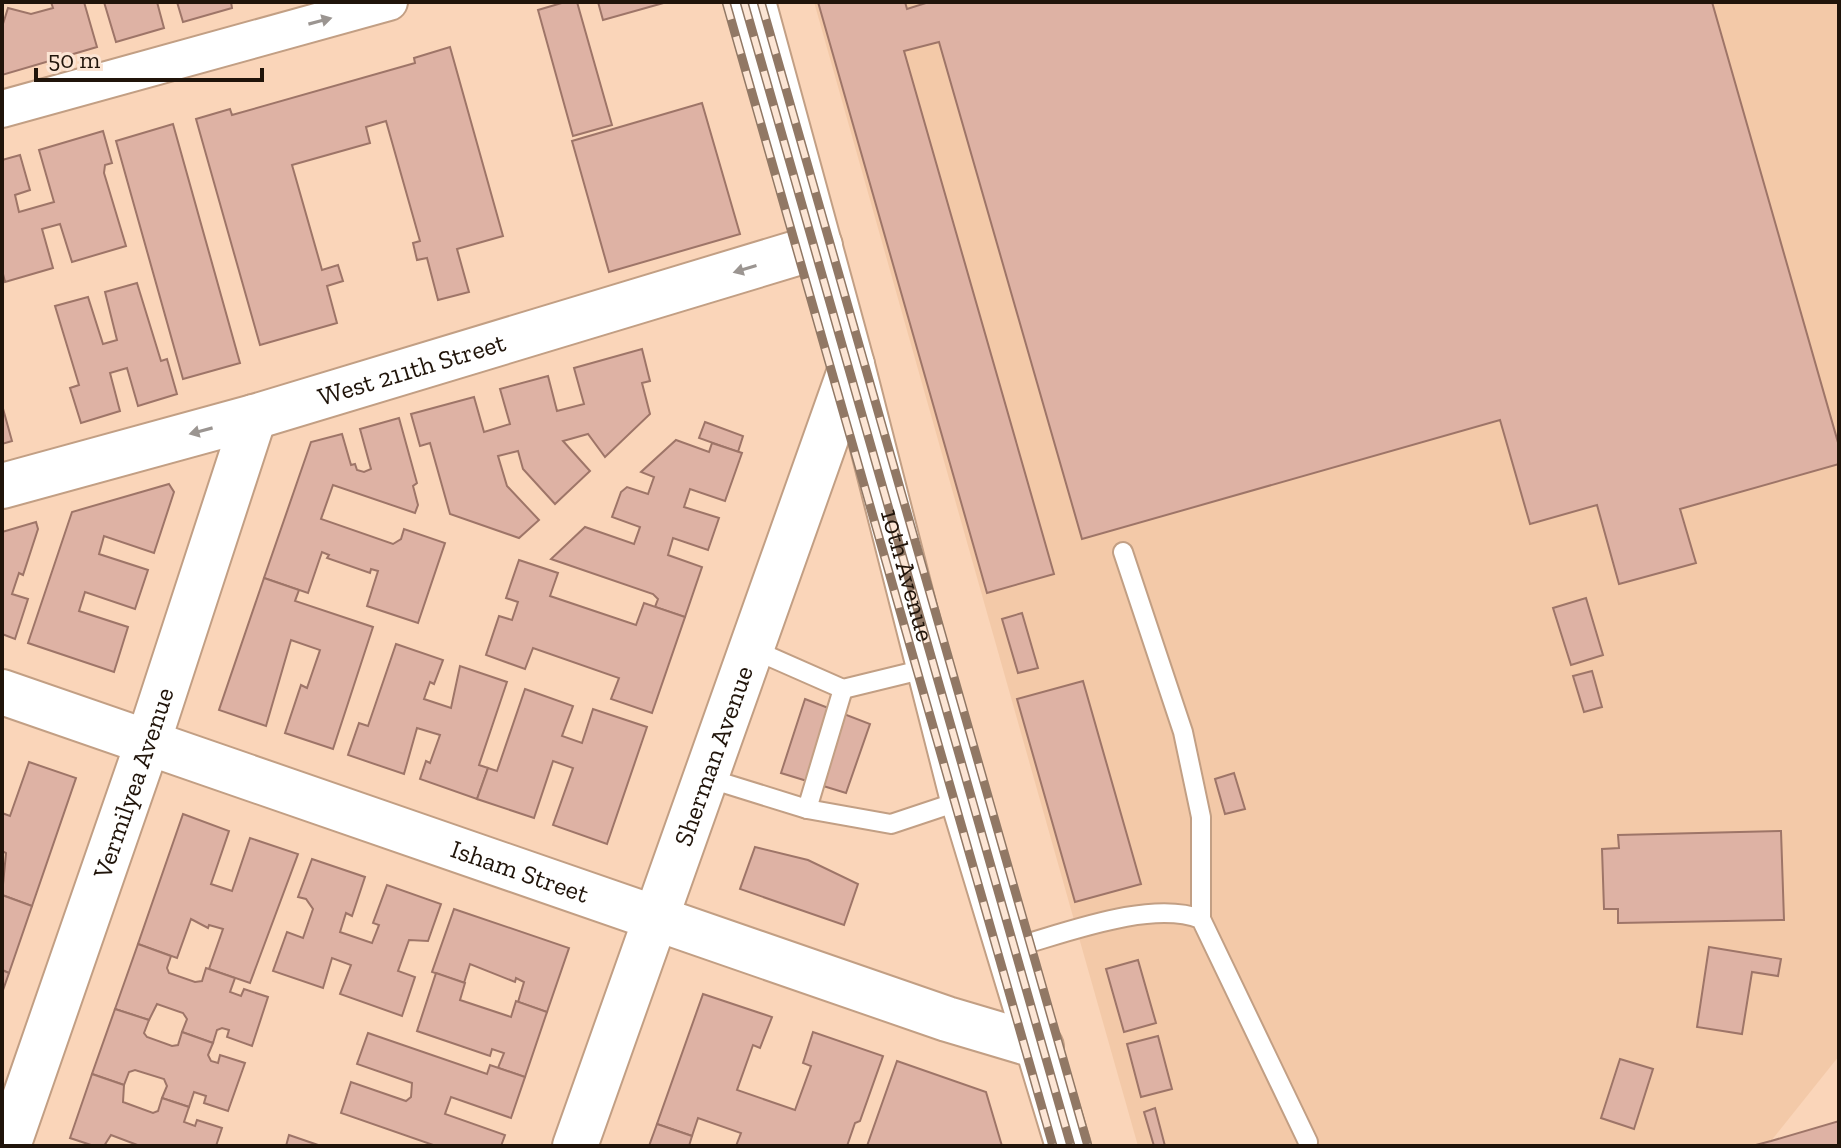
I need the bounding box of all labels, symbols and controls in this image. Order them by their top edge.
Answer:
one-way arrow [309,14,333,27]
scale bar [36,32,262,82]
text: 50 m [48,45,101,74]
one-way arrow [733,263,757,276]
street label: West 211th Street [314,326,510,413]
one-way arrow [188,426,213,438]
street label: 10th Avenue [874,505,942,645]
street label: Sherman Avenue [667,661,760,850]
street label: Vermilyea Avenue [86,683,181,884]
street label: Isham Street [447,833,593,910]

